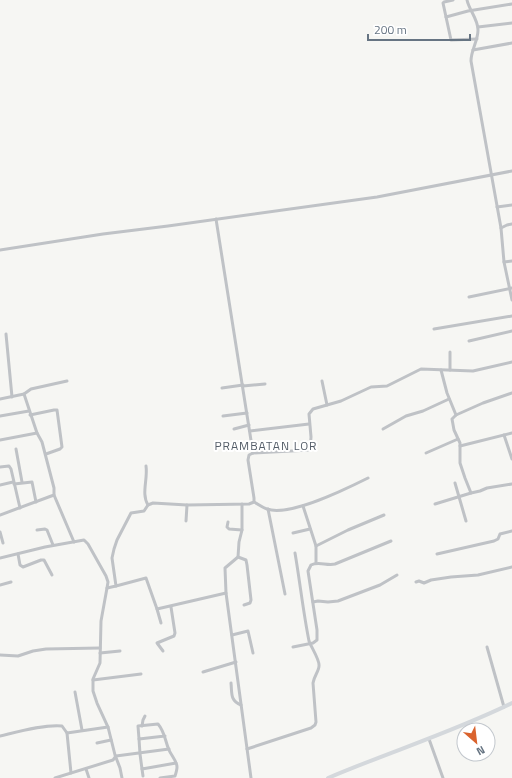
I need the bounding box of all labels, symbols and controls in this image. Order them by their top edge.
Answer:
scale bar [368,16,470,42]
text: 200 m [374,20,407,39]
district label: PRAMBATAN LOR [215,436,318,455]
north arrow [456,722,496,762]
text: N [474,742,488,760]

